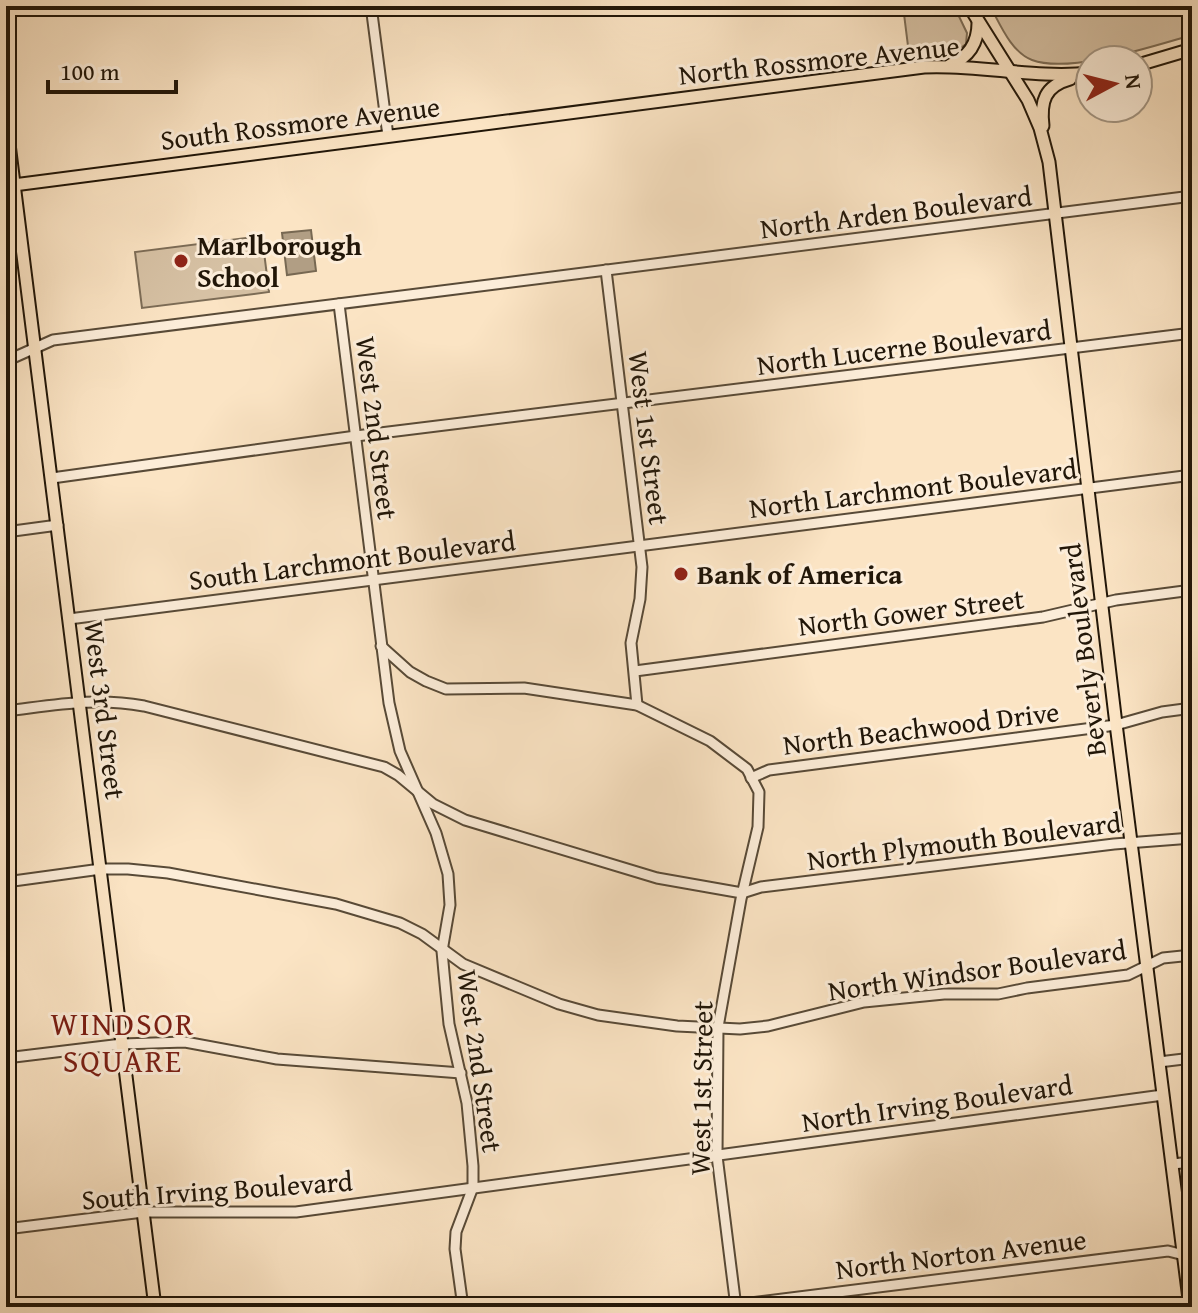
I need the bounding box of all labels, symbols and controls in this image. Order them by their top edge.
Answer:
street label: North Rossmore Avenue [676,24,961,95]
scale bar [48,44,176,94]
north arrow [1074,44,1154,124]
text: 100 m [60,54,120,89]
text: N [1117,72,1151,91]
street label: South Rossmore Avenue [158,85,442,160]
street label: North Arden Boulevard [758,174,1034,249]
place label: Marlborough School [197,224,362,297]
marker: Marlborough School [172,252,190,270]
street label: North Lucerne Boulevard [755,308,1053,385]
street label: West 2nd Street [346,334,409,522]
street label: West 1st Street [619,349,680,527]
street label: North Larchmont Boulevard [747,447,1079,528]
street label: South Larchmont Boulevard [186,519,518,600]
street label: Beverly Boulevard [1049,541,1116,759]
place label: Bank of America [697,553,903,594]
marker: Bank of America [672,565,690,583]
street label: North Gower Street [796,577,1026,646]
street label: West 3rd Street [74,618,137,802]
street label: North Beachwood Drive [781,690,1061,765]
street label: North Plymouth Boulevard [805,801,1123,880]
street label: North Windsor Boulevard [825,928,1129,1011]
street label: West 2nd Street [447,967,514,1155]
district label: WINDSOR SQUARE [51,1000,195,1084]
street label: West 1st Street [678,1000,723,1176]
street label: North Irving Boulevard [799,1063,1075,1142]
street label: South Irving Boulevard [80,1160,354,1219]
street label: North Norton Avenue [833,1218,1089,1289]

